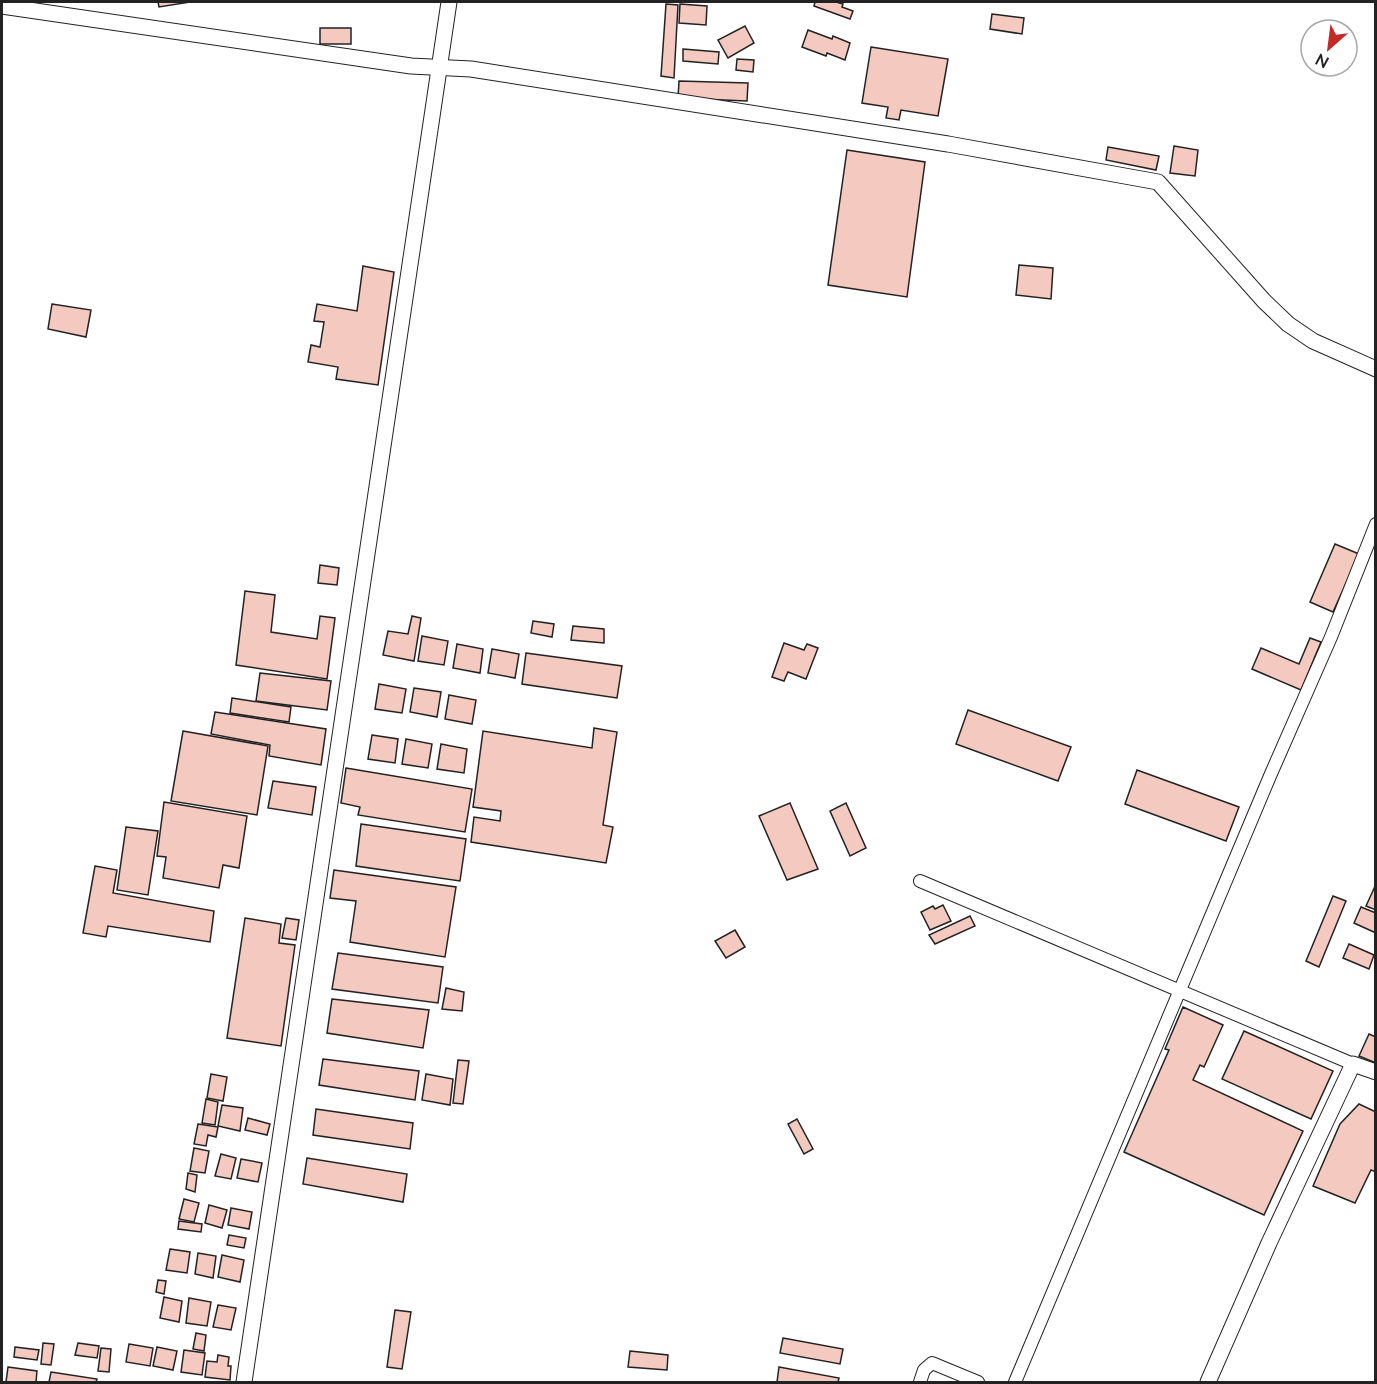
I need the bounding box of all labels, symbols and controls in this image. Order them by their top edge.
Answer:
north arrow [1299,18,1359,78]
text: N [1312,50,1332,73]

